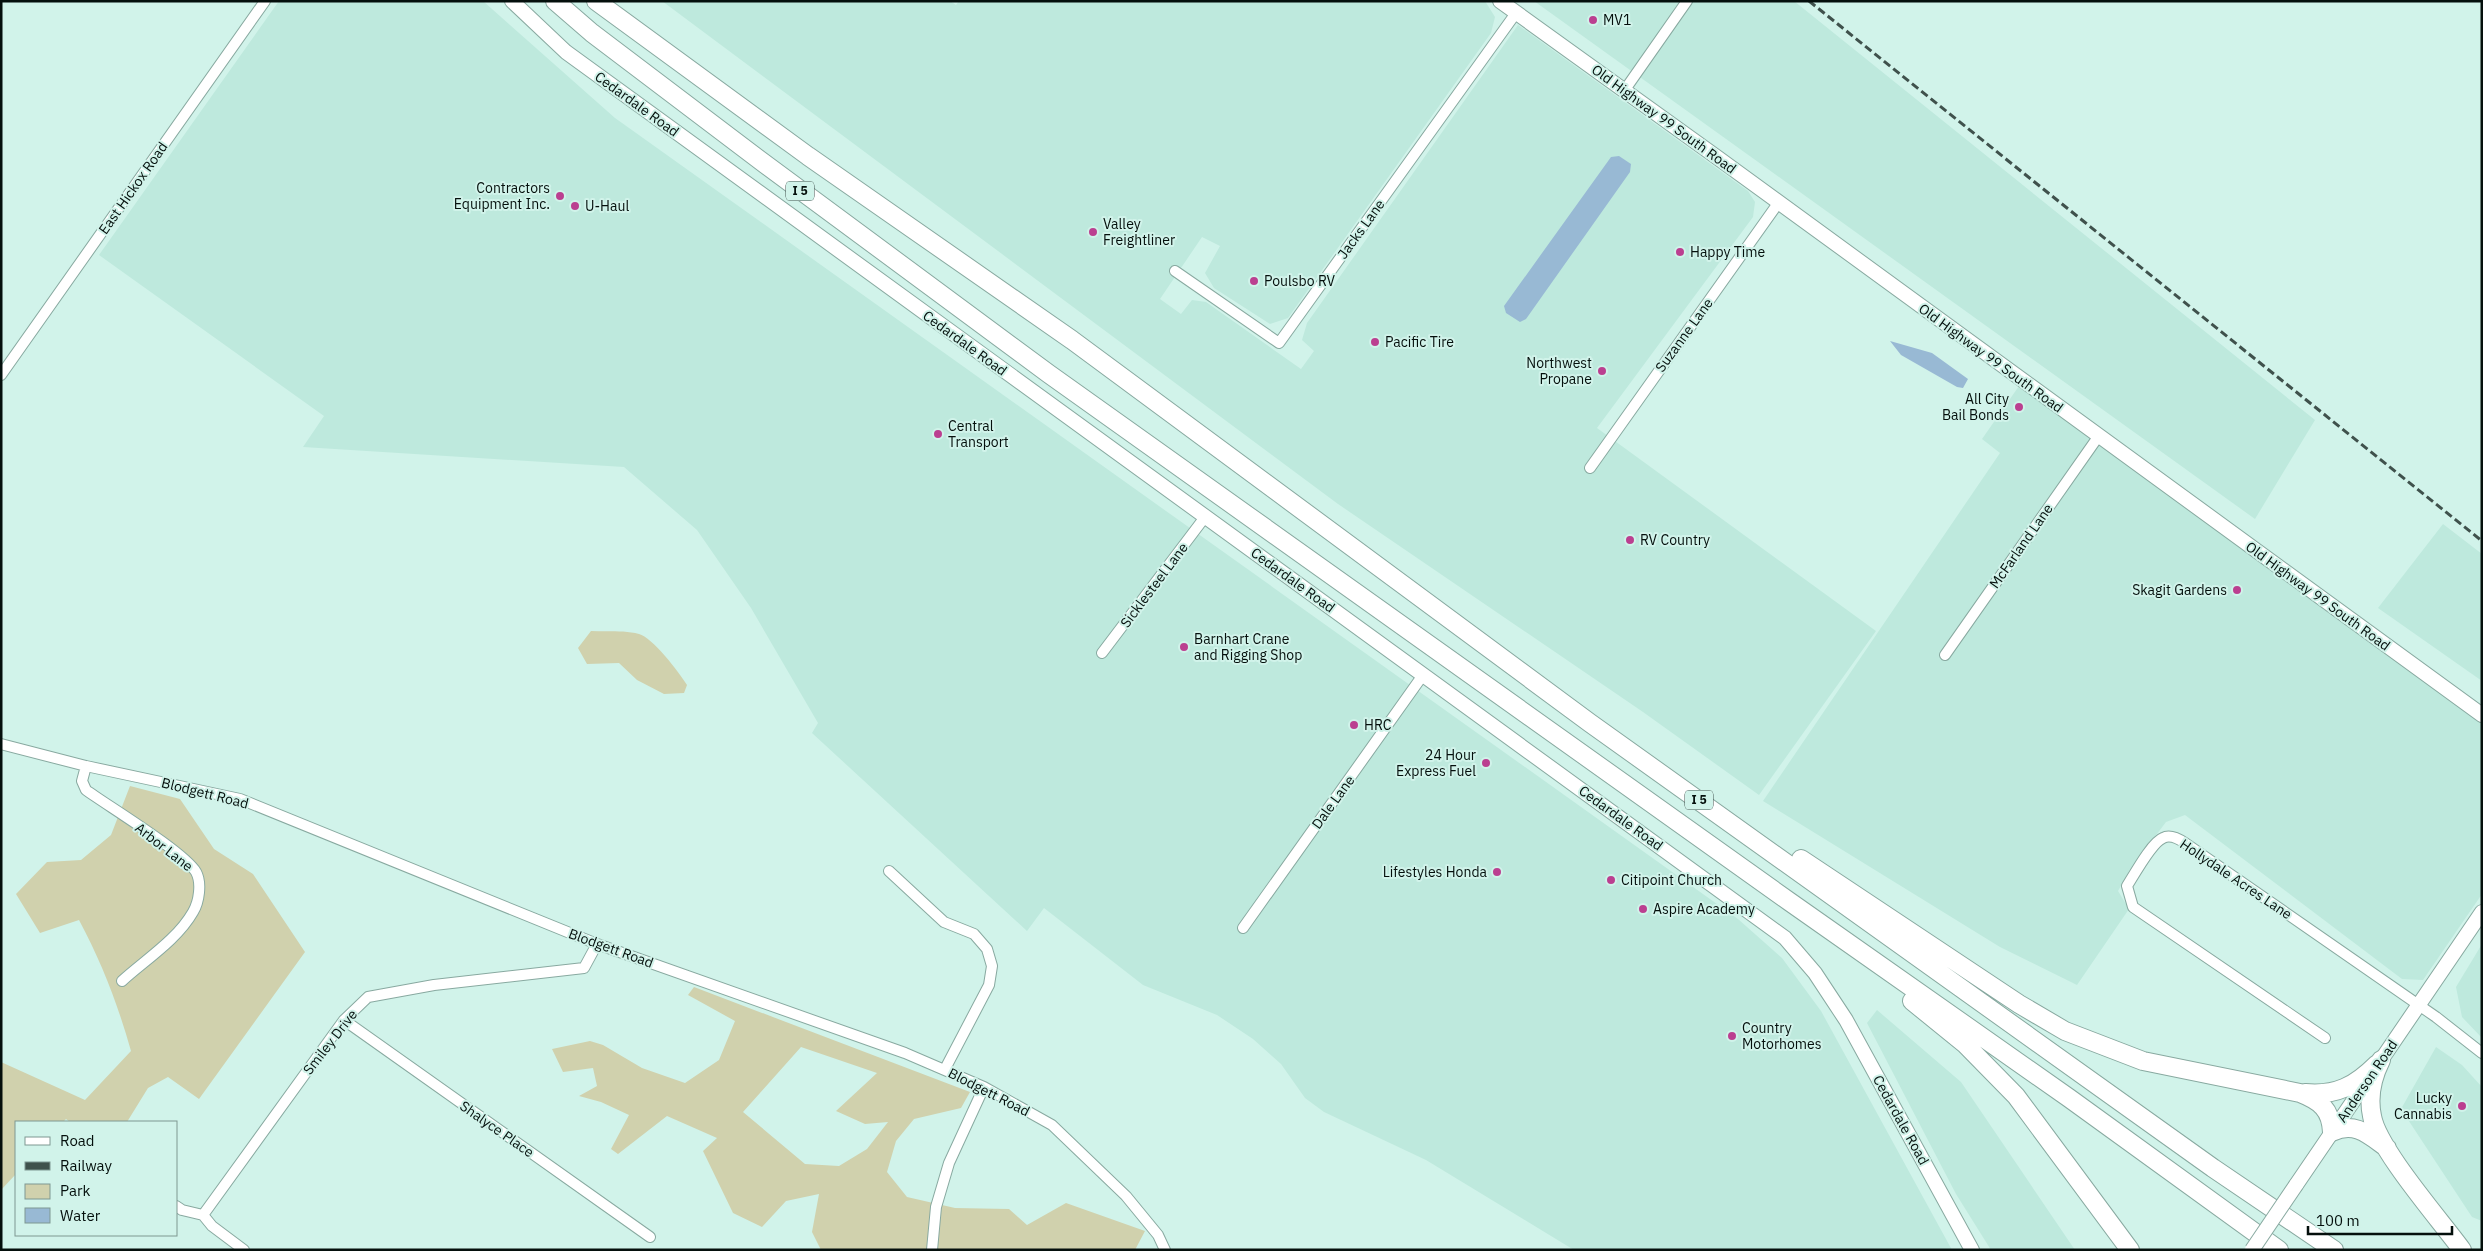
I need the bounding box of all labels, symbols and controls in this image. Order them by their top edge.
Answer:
place label: MV1 [1603,11,1631,29]
marker: MV1 [1587,14,1599,26]
street label: Old Highway 99 South Road [1588,60,1740,178]
street label: Cedardale Road [591,67,683,141]
street label: East Hickox Road [95,138,171,238]
place label: Contractors Equipment Inc. [454,179,550,213]
road number: I 5 [786,182,814,200]
marker: Contractors Equipment Inc. [554,190,566,202]
street label: Jacks Lane [1333,195,1389,262]
place label: U-Haul [585,197,629,215]
marker: U-Haul [569,200,581,212]
place label: Valley Freightliner [1103,215,1175,249]
marker: Valley Freightliner [1087,226,1099,238]
place label: Happy Time [1690,243,1766,261]
marker: Happy Time [1674,246,1686,258]
place label: Poulsbo RV [1264,272,1335,290]
marker: Poulsbo RV [1248,275,1260,287]
street label: Suzanne Lane [1651,294,1717,376]
street label: Old Highway 99 South Road [1915,299,2067,417]
street label: Cedardale Road [919,306,1011,380]
place label: Pacific Tire [1385,333,1454,351]
marker: Pacific Tire [1369,336,1381,348]
place label: Northwest Propane [1526,354,1592,388]
marker: Northwest Propane [1596,365,1608,377]
place label: All City Bail Bonds [1942,390,2009,424]
marker: All City Bail Bonds [2013,401,2025,413]
place label: Central Transport [948,417,1009,451]
marker: Central Transport [932,428,944,440]
street label: McFarland Lane [1985,500,2057,592]
place label: RV Country [1640,531,1710,549]
marker: RV Country [1624,534,1636,546]
street label: Old Highway 99 South Road [2242,537,2394,655]
street label: Sicklesteel Lane [1116,539,1192,631]
street label: Cedardale Road [1247,543,1339,617]
place label: Skagit Gardens [2132,581,2227,599]
marker: Skagit Gardens [2231,584,2243,596]
place label: Barnhart Crane and Rigging Shop [1194,630,1302,664]
marker: Barnhart Crane and Rigging Shop [1178,641,1190,653]
place label: HRC [1364,716,1392,734]
marker: HRC [1348,719,1360,731]
place label: 24 Hour Express Fuel [1396,746,1476,780]
marker: 24 Hour Express Fuel [1480,757,1492,769]
street label: Dale Lane [1308,771,1359,832]
street label: Blodgett Road [160,773,250,813]
street label: Cedardale Road [1575,781,1667,855]
road number: I 5 [1685,790,1713,810]
street label: Arbor Lane [131,819,197,875]
street label: Hollydale Acres Lane [2176,835,2296,923]
place label: Lifestyles Honda [1383,863,1488,881]
marker: Lifestyles Honda [1491,866,1503,878]
place label: Citipoint Church [1621,871,1722,889]
marker: Citipoint Church [1605,874,1617,886]
place label: Aspire Academy [1653,900,1755,918]
marker: Aspire Academy [1637,903,1649,915]
street label: Blodgett Road [566,924,656,972]
street label: Smiley Drive [299,1005,361,1078]
place label: Country Motorhomes [1742,1019,1822,1053]
marker: Country Motorhomes [1726,1030,1738,1042]
street label: Anderson Road [2333,1036,2401,1126]
street label: Blodgett Road [945,1064,1033,1120]
street label: Cedardale Road [1869,1072,1933,1168]
place label: Lucky Cannabis [2394,1089,2452,1123]
street label: Shalyce Place [456,1097,538,1161]
marker: Lucky Cannabis [2456,1100,2468,1112]
legend [15,1121,178,1236]
text: Road [60,1131,95,1150]
text: Railway [60,1156,113,1175]
text: Park [60,1181,90,1200]
scale bar [2308,1204,2452,1236]
text: Water [60,1206,101,1225]
text: 100 m [2316,1211,2360,1230]

